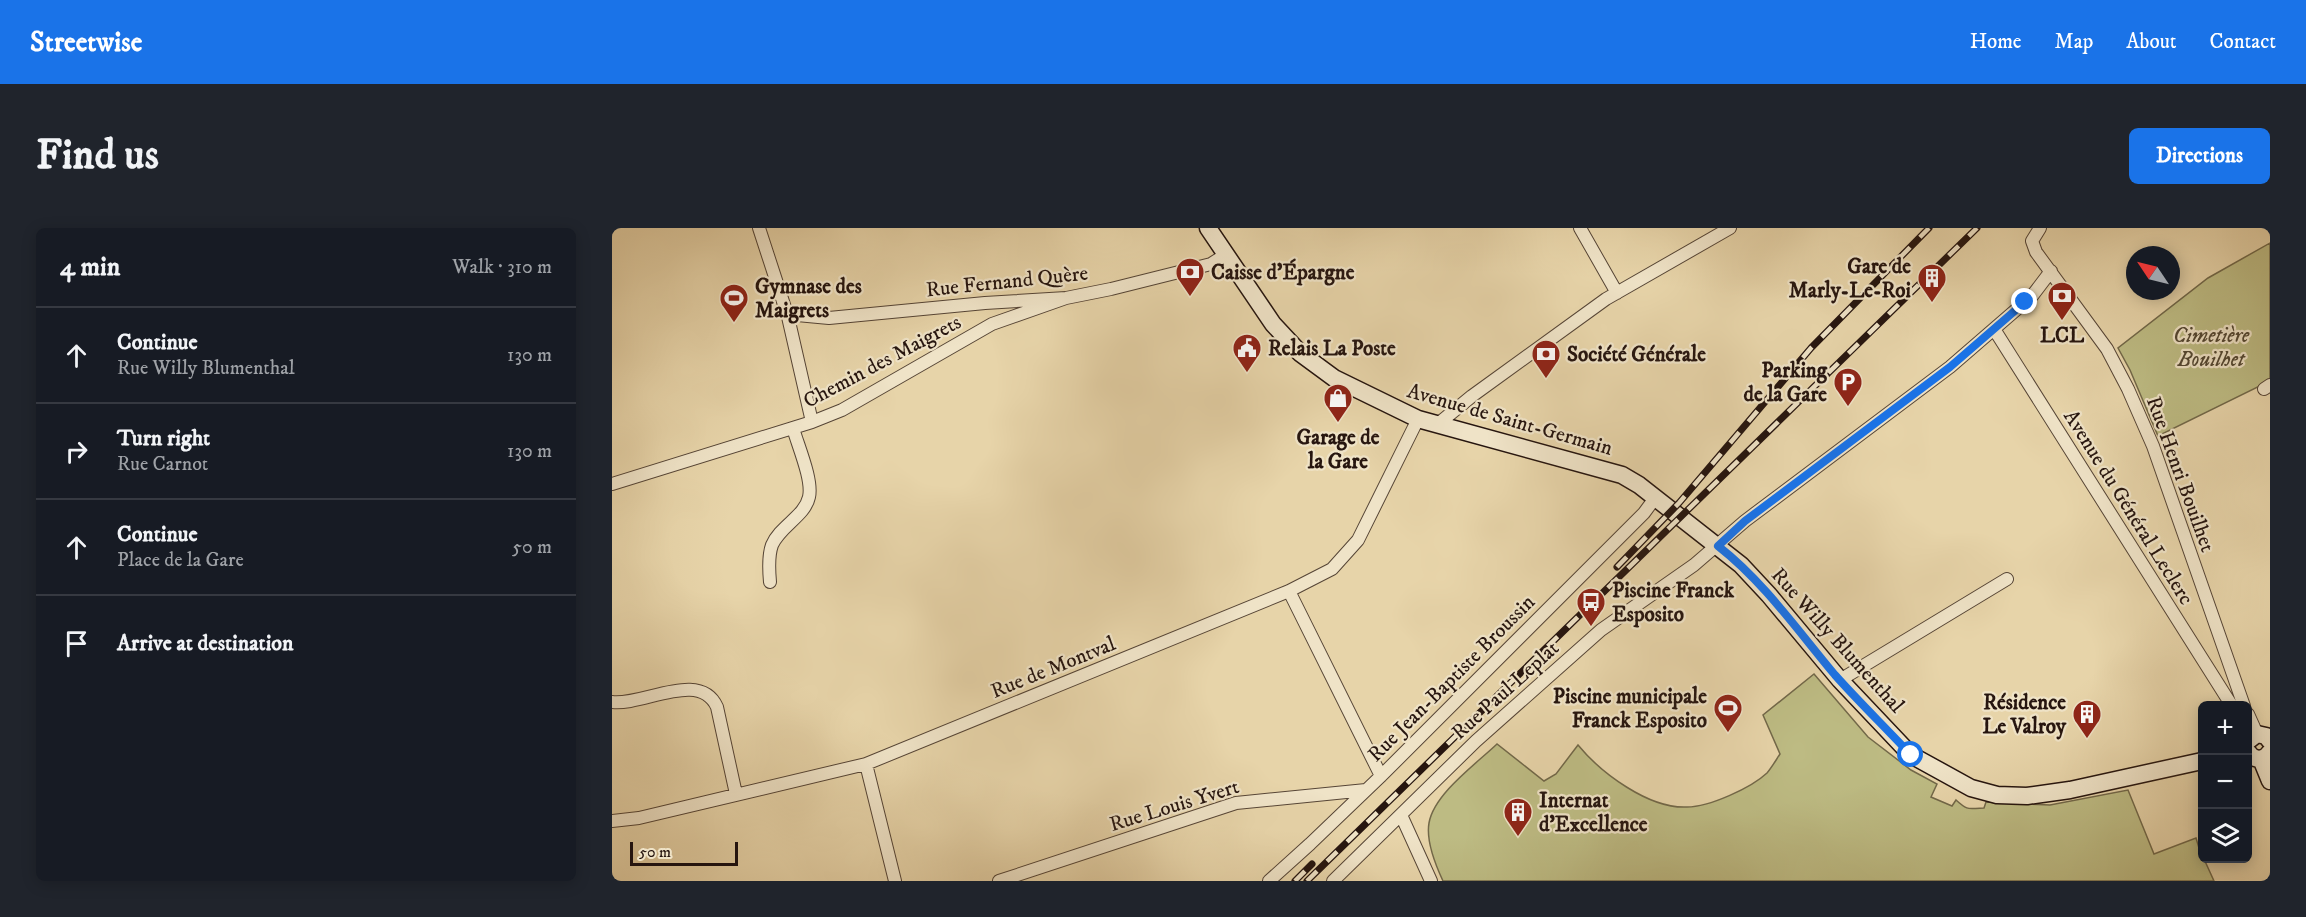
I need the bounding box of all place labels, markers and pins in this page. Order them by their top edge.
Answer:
place label: Gare de Marly-Le-Roi [1789,254,1912,304]
bank icon: Caisse d'Épargne [1174,256,1206,298]
place label: Caisse d'Épargne [1211,258,1355,286]
building icon: Gare de Marly-Le-Roi [1916,262,1948,304]
place label: Gymnase des Maigrets [755,274,862,324]
bank icon: LCL [2046,280,2078,322]
sports icon: Gymnase des Maigrets [718,282,750,324]
place label: LCL [2040,323,2085,349]
public building icon: Relais La Poste [1231,332,1263,374]
place label: Relais La Poste [1268,336,1396,362]
bank icon: Société Générale [1530,338,1562,380]
place label: Société Générale [1567,342,1706,368]
place label: Parking de la Gare [1743,358,1828,408]
parking icon: Parking de la Gare [1832,366,1864,408]
shop icon: Garage de la Gare [1322,382,1354,424]
place label: Garage de la Gare [1297,425,1380,475]
place label: Piscine Franck Esposito [1612,578,1735,628]
bus stop icon: Piscine Franck Esposito [1575,586,1607,628]
place label: Piscine municipale Franck Esposito [1553,684,1707,734]
place label: Résidence Le Valroy [1982,690,2067,740]
sports icon: Piscine municipale Franck Esposito [1712,692,1744,734]
building icon: Résidence Le Valroy [2071,698,2103,740]
place label: Internat d'Excellence [1539,788,1648,838]
building icon: Internat d'Excellence [1502,796,1534,838]

